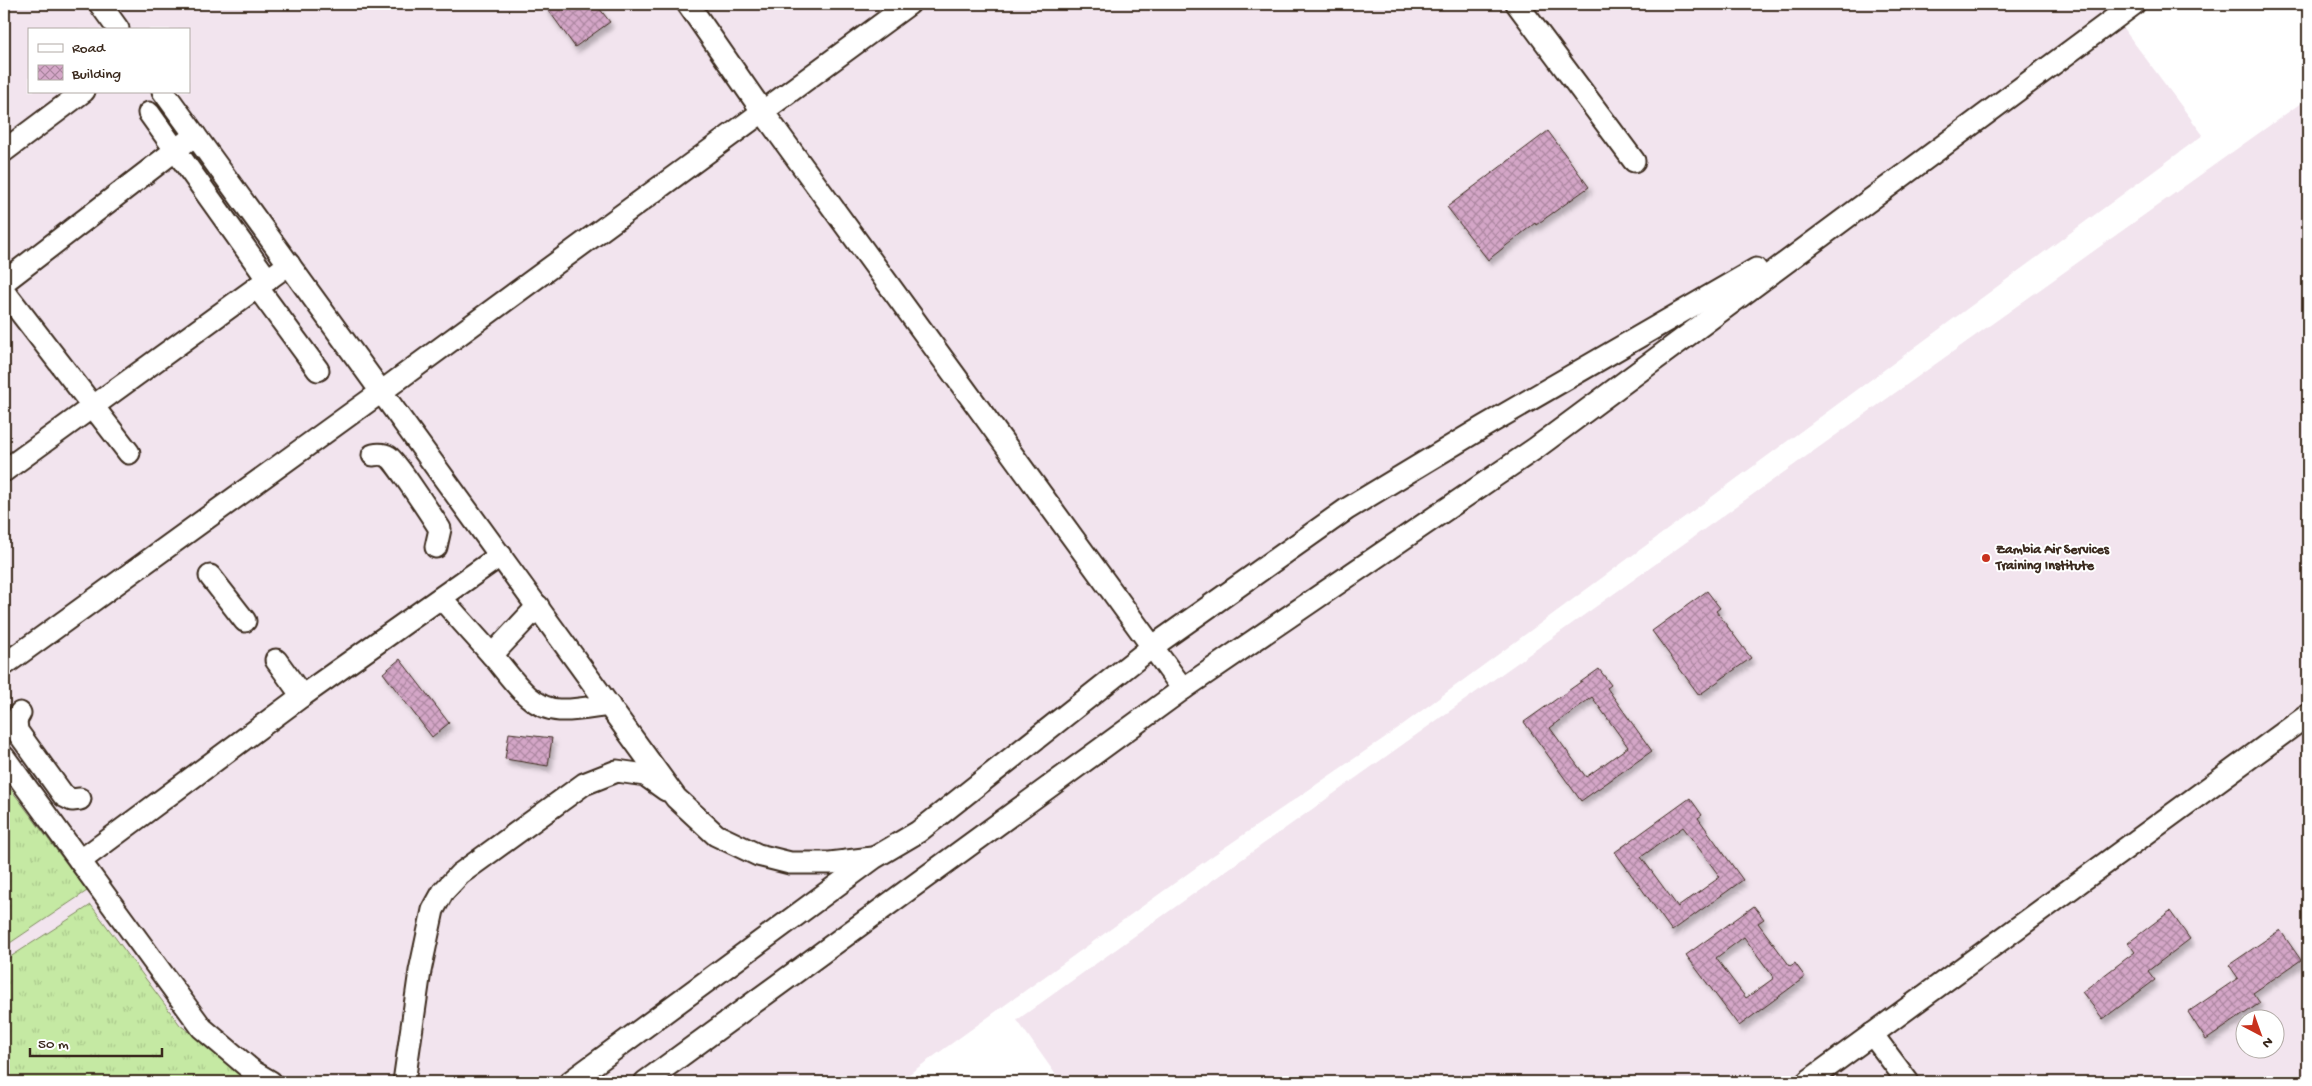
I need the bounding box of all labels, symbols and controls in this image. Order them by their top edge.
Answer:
legend [28,28,190,92]
text: Road [72,40,106,58]
text: Building [71,66,121,84]
place label: Zambia Air Services Training Institute [1995,542,2110,575]
marker: Zambia Air Services Training Institute [1980,552,1992,564]
north arrow [2234,1008,2284,1058]
scale bar [30,1026,162,1058]
text: N [2258,1033,2276,1051]
text: 50 m [38,1036,69,1054]

